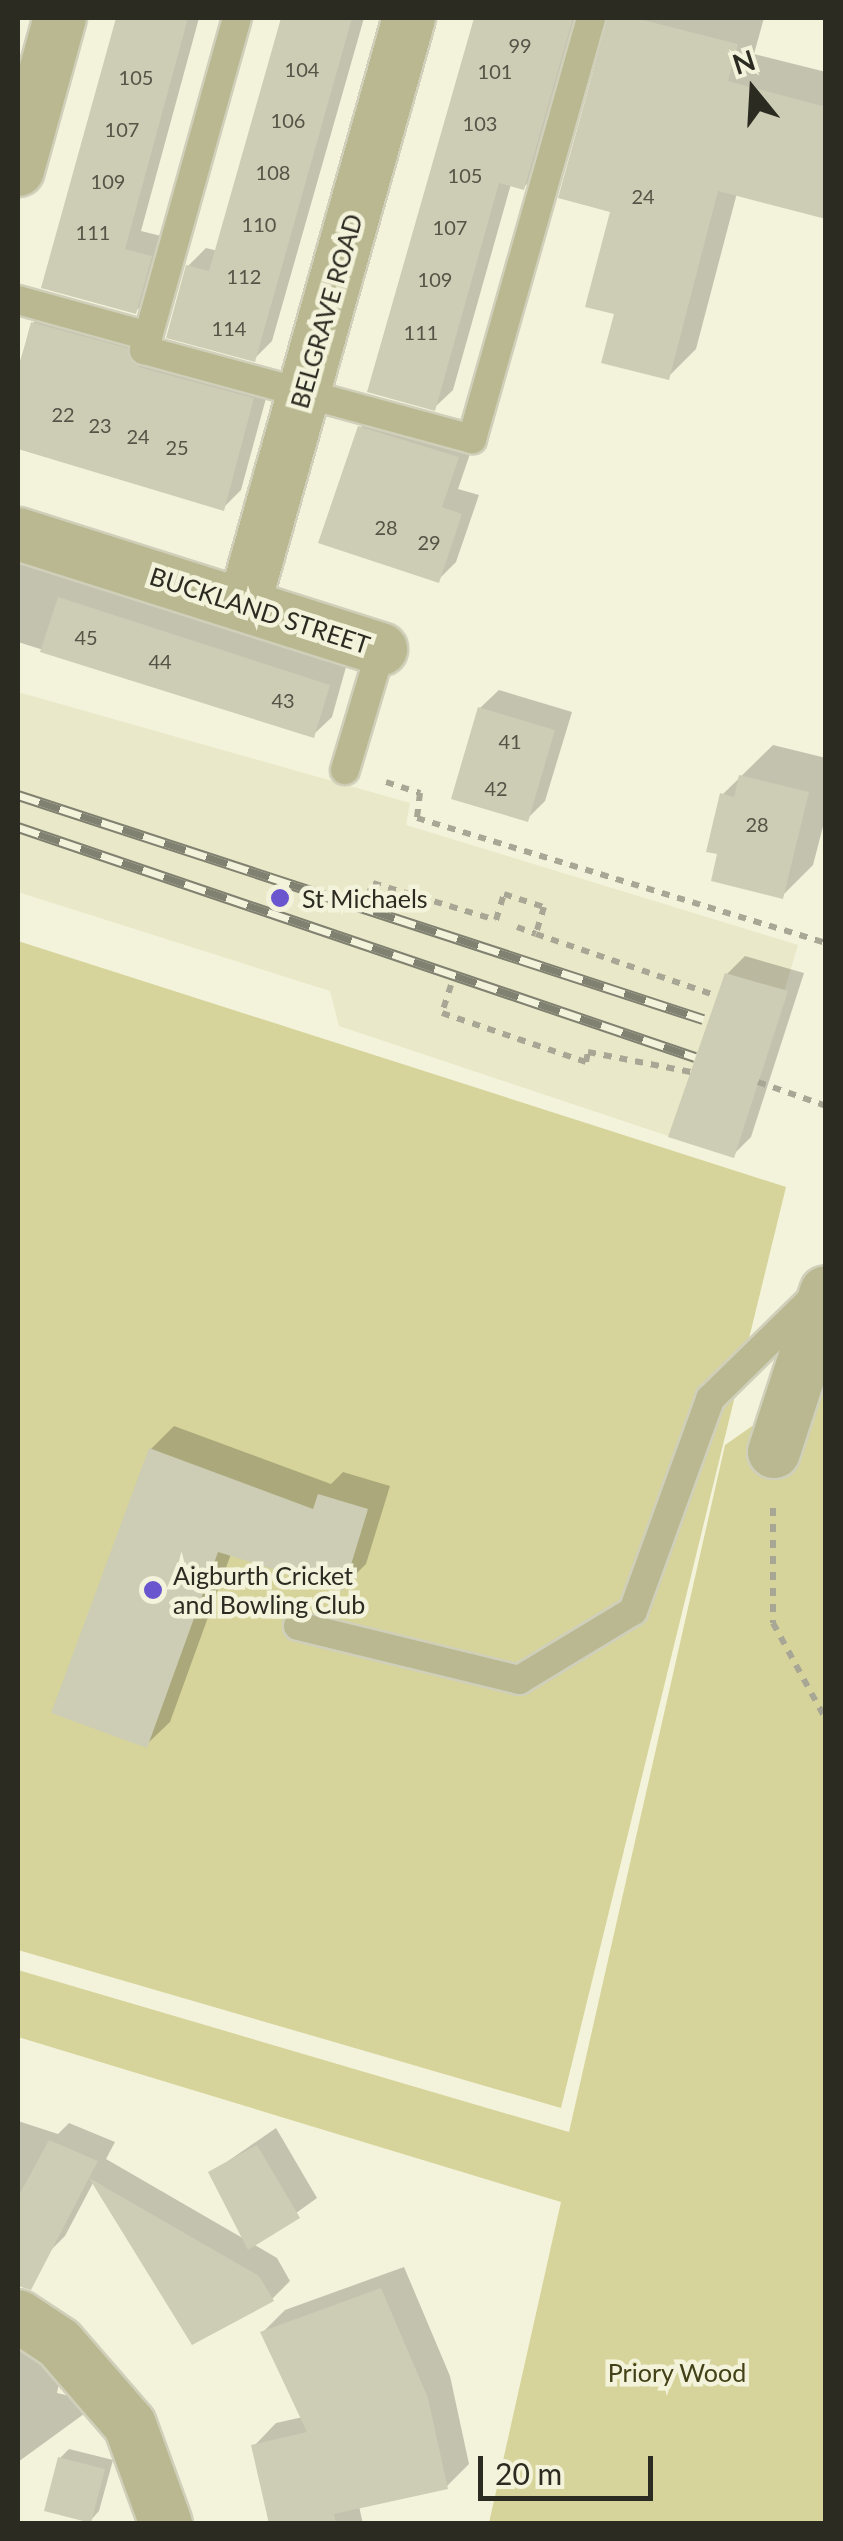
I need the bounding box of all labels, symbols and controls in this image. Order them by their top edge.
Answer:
house number: 99 [508,33,532,57]
north arrow [703,40,803,140]
text: N [728,42,759,81]
house number: 104 [285,57,319,81]
house number: 101 [478,59,512,83]
house number: 105 [119,65,153,89]
house number: 106 [271,108,305,132]
house number: 103 [463,111,497,135]
house number: 107 [105,117,139,141]
house number: 108 [256,160,290,184]
house number: 105 [448,163,482,187]
house number: 109 [91,169,125,193]
house number: 24 [631,184,655,208]
street label: BELGRAVE ROAD [284,210,368,412]
house number: 110 [242,212,276,236]
house number: 107 [433,215,467,239]
house number: 111 [76,220,110,244]
house number: 112 [227,264,261,288]
house number: 109 [418,267,452,291]
house number: 114 [212,316,246,340]
house number: 111 [404,320,438,344]
house number: 22 [51,402,75,426]
house number: 23 [88,413,112,437]
house number: 24 [126,424,150,448]
house number: 25 [165,435,189,459]
house number: 28 [374,515,398,539]
house number: 29 [417,530,441,554]
street label: BUCKLAND STREET [146,560,374,660]
house number: 45 [74,625,98,649]
house number: 44 [148,649,172,673]
house number: 43 [271,688,295,712]
house number: 41 [498,729,522,753]
house number: 42 [484,776,508,800]
house number: 28 [745,812,769,836]
place label: St Michaels [302,883,428,913]
marker: St Michaels [267,885,293,911]
place label: Aigburth Cricket and Bowling Club [173,1561,365,1620]
marker: Aigburth Cricket and Bowling Club [142,1579,164,1601]
park label: Priory Wood [607,2357,747,2387]
scale bar [483,2436,658,2498]
text: 20 m [495,2455,562,2491]

